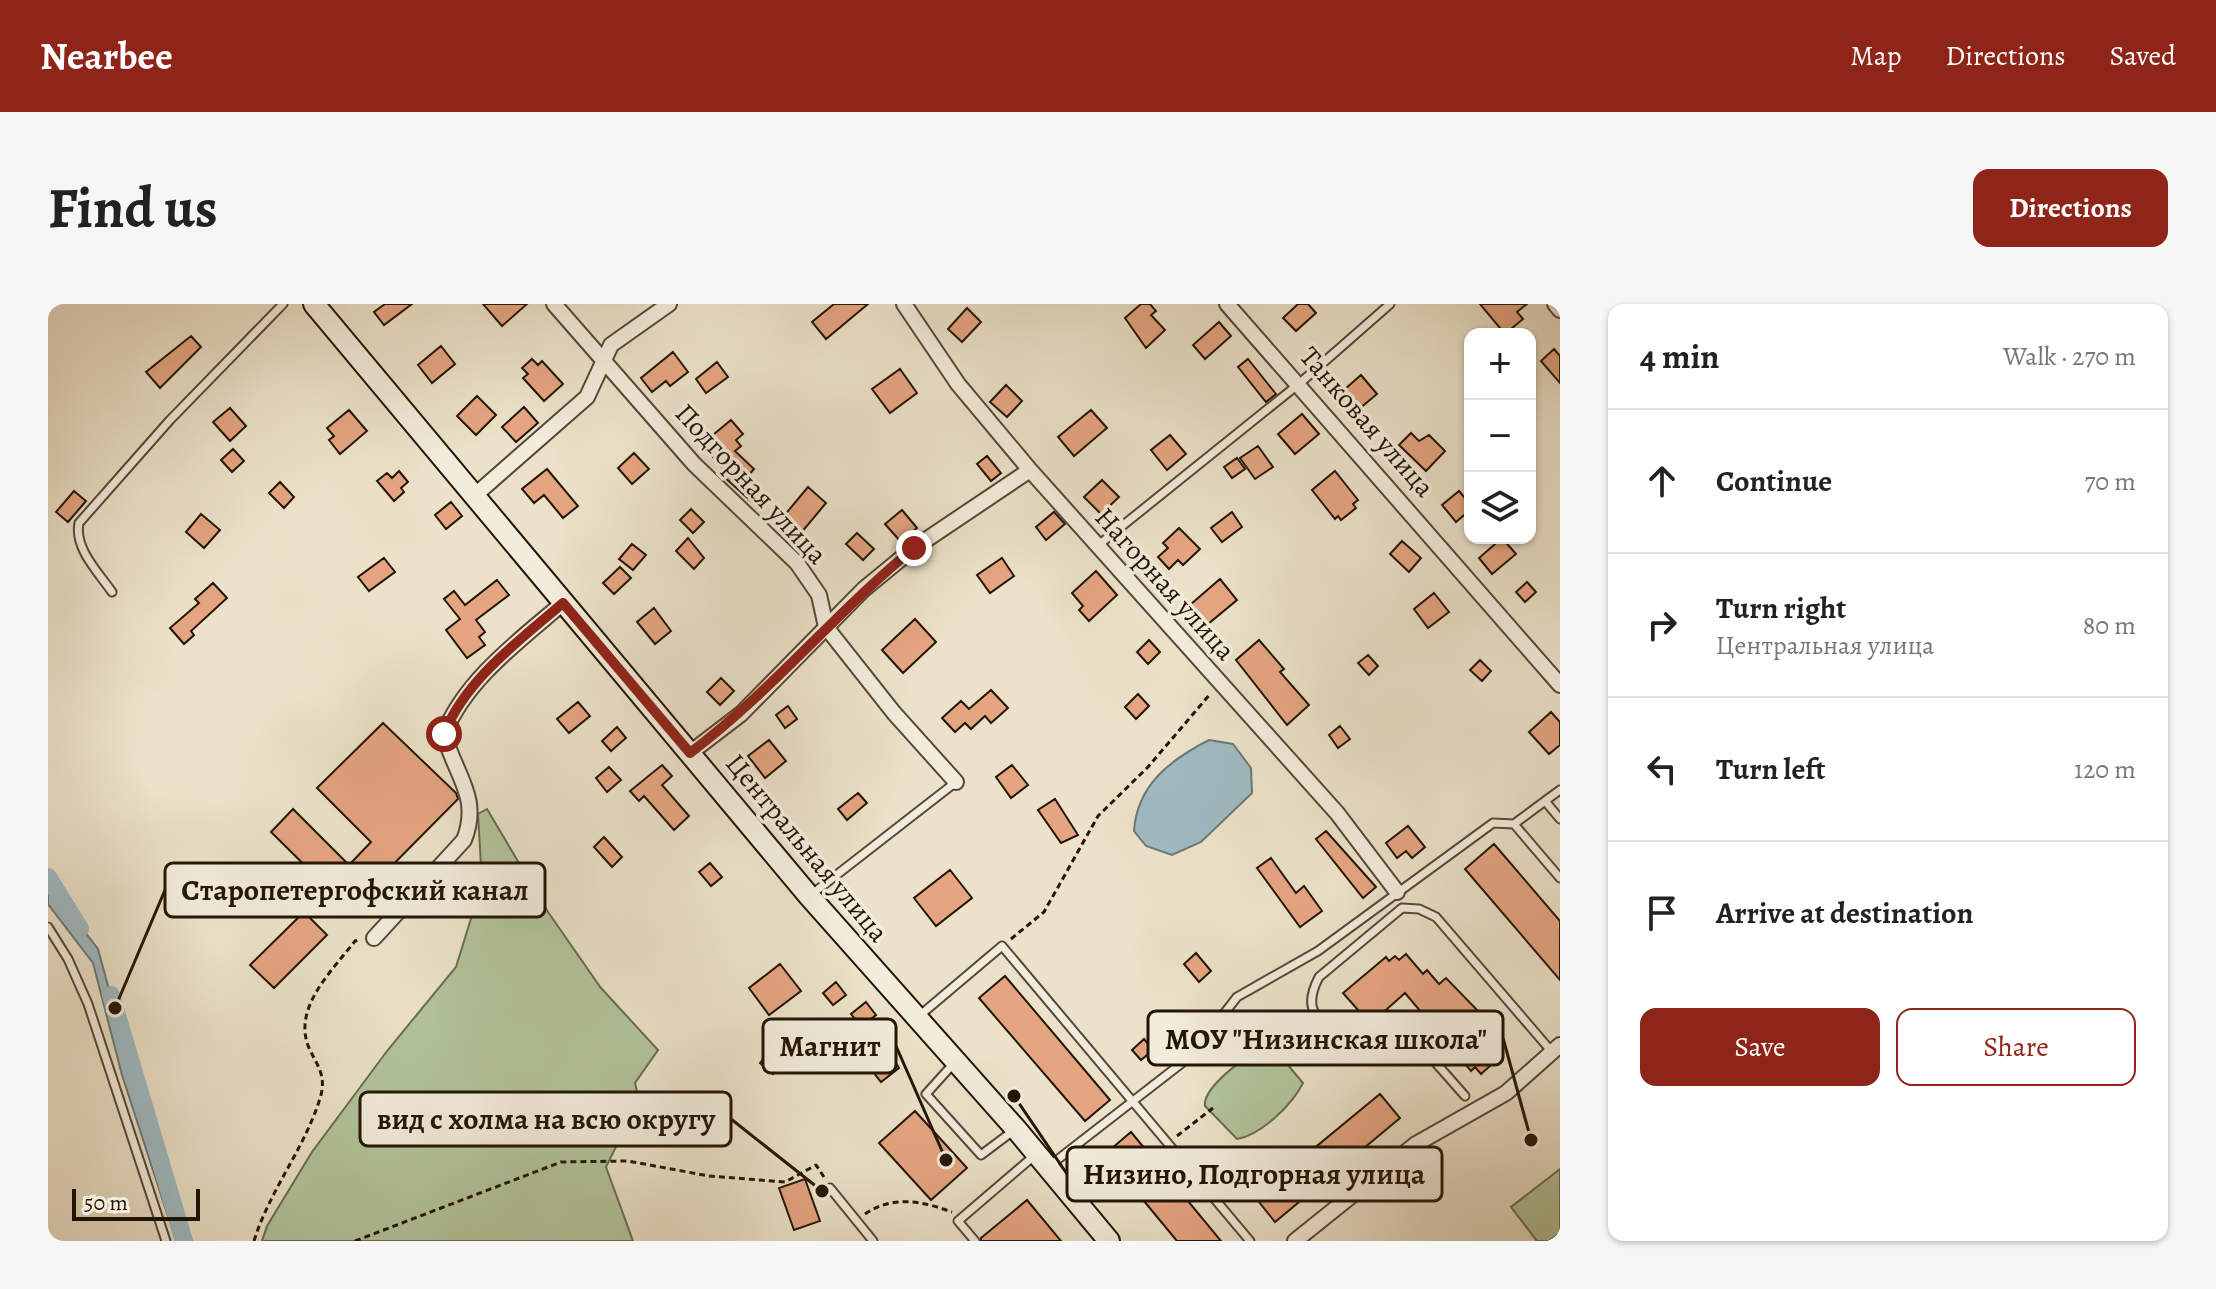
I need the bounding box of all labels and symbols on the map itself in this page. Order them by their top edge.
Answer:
street label: Танковая улица [1291,339,1443,505]
street label: Подгорная улица [666,395,836,573]
street label: Нагорная улица [1086,499,1244,669]
route end [896,530,932,566]
route start [426,716,462,752]
street label: Центральная улица [717,746,897,950]
callout: Старопетергофский канал [165,863,545,917]
text: Старопетергофский канал [181,870,529,910]
callout: МОУ "Низинская школа" [1148,1011,1503,1065]
callout: Магнит [763,1019,896,1073]
text: МОУ "Низинская школа" [1165,1019,1487,1059]
text: Магнит [779,1026,881,1066]
callout: вид с холма на всю округу [360,1092,731,1146]
text: вид с холма на всю округу [377,1099,716,1139]
callout: Низино, Подгорная улица [1067,1147,1442,1201]
text: Низино, Подгорная улица [1083,1154,1426,1194]
scale bar [72,1185,200,1221]

